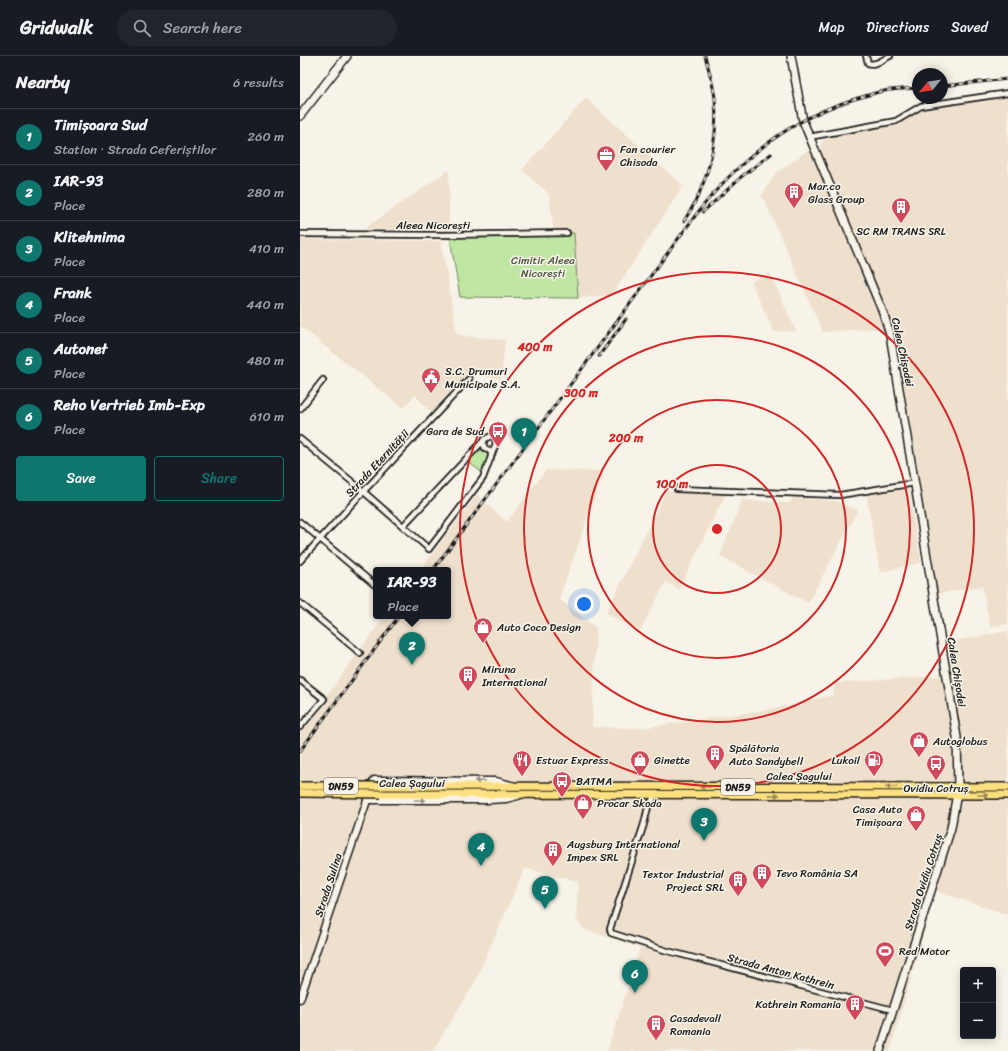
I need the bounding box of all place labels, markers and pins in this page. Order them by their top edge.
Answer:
place label: Fan courier Chisoda [620,140,676,172]
office icon: Fan courier Chisoda [595,144,617,172]
place label: Mar.co Glass Group [808,177,865,209]
building icon: Mar.co Glass Group [783,181,805,209]
building icon: SC RM TRANS SRL [890,196,912,224]
place label: SC RM TRANS SRL [856,222,946,241]
place label: S.C. Drumuri Municipale S.A. [445,362,521,394]
public building icon: S.C. Drumuri Municipale S.A. [420,366,442,394]
pin: 1 [511,418,537,451]
bus stop icon: Gara de Sud [487,420,509,448]
place label: Gara de Sud [426,422,485,441]
centre of rings [710,522,724,536]
shop icon: Auto Coco Design [472,616,494,644]
place label: Auto Coco Design [496,618,581,637]
pin: 2 [399,632,425,665]
place label: Miruna International [481,660,548,692]
building icon: Miruna International [457,664,479,692]
shop icon: Autoglobus [908,730,930,758]
place label: Autoglobus [932,732,989,751]
place label: Spălătoria Auto Sandybell [728,739,804,771]
building icon: Spălătoria Auto Sandybell [704,743,726,771]
restaurant icon: Estuar Express [511,749,533,777]
shop icon: Ginette [629,749,651,777]
fuel station icon: Lukoil [863,749,885,777]
place label: Estuar Express [536,751,610,770]
place label: Ginette [654,751,691,770]
place label: Lukoil [831,751,861,770]
bus stop icon: Ovidiu Cotruș [925,753,947,781]
bus stop icon: BATMA [551,770,573,798]
place label: BATMA [576,772,612,791]
place label: Ovidiu Cotruș [903,779,970,798]
shop icon: Procar Skoda [572,792,594,820]
place label: Procar Skoda [597,794,662,813]
place label: Casa Auto Timișoara [853,800,902,832]
shop icon: Casa Auto Timișoara [905,804,927,832]
pin: 3 [691,808,717,841]
pin: 4 [468,833,494,866]
place label: Augsburg International Impex SRL [566,835,681,867]
building icon: Augsburg International Impex SRL [542,839,564,867]
building icon: Tevo România SA [751,862,773,890]
place label: Tevo România SA [776,864,858,883]
place label: Textor Industrial Project SRL [642,865,725,897]
building icon: Textor Industrial Project SRL [727,869,749,897]
pin: 5 [532,876,558,909]
sports icon: Red Motor [874,940,896,968]
place label: Red Motor [899,942,950,961]
pin: 6 [622,960,648,993]
building icon: Kathrein Romania [844,993,866,1021]
place label: Kathrein Romania [755,995,841,1014]
place label: Casadevall Romania [670,1009,722,1041]
building icon: Casadevall Romania [645,1013,667,1041]

